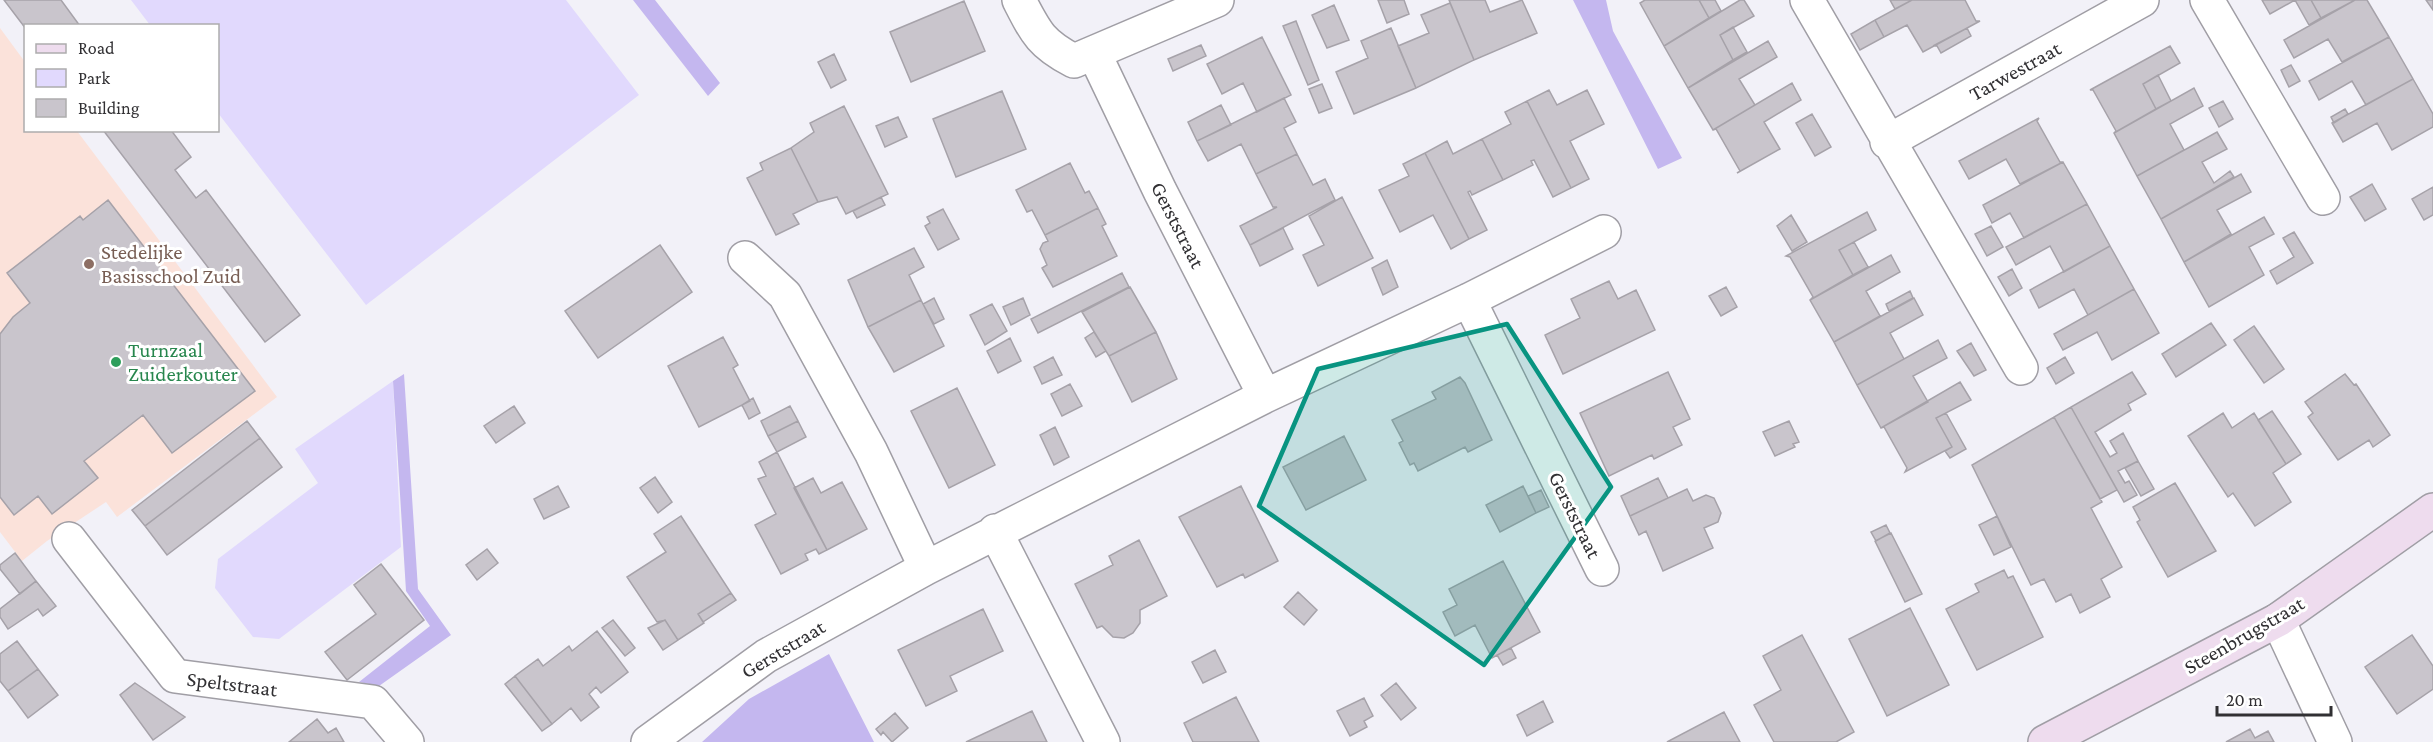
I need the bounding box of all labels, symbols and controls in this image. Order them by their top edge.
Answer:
legend [24,24,219,132]
street label: Tarwestraat [1965,35,2066,106]
text: Road [78,38,115,58]
text: Park [78,68,110,88]
text: Building [78,98,140,118]
street label: Gerststraat [1146,178,1210,273]
place label: Stedelijke Basisschool Zuid [101,240,241,288]
marker: Stedelijke Basisschool Zuid [82,257,96,271]
place label: Turnzaal Zuiderkouter [128,338,238,386]
marker: Turnzaal Zuiderkouter [109,355,123,369]
street label: Gerststraat [1544,468,1607,563]
street label: Steenbrugstraat [2180,590,2309,679]
street label: Gerststraat [737,614,830,683]
street label: Speltstraat [185,667,280,702]
scale bar [2217,679,2331,717]
text: 20 m [2226,690,2263,710]

